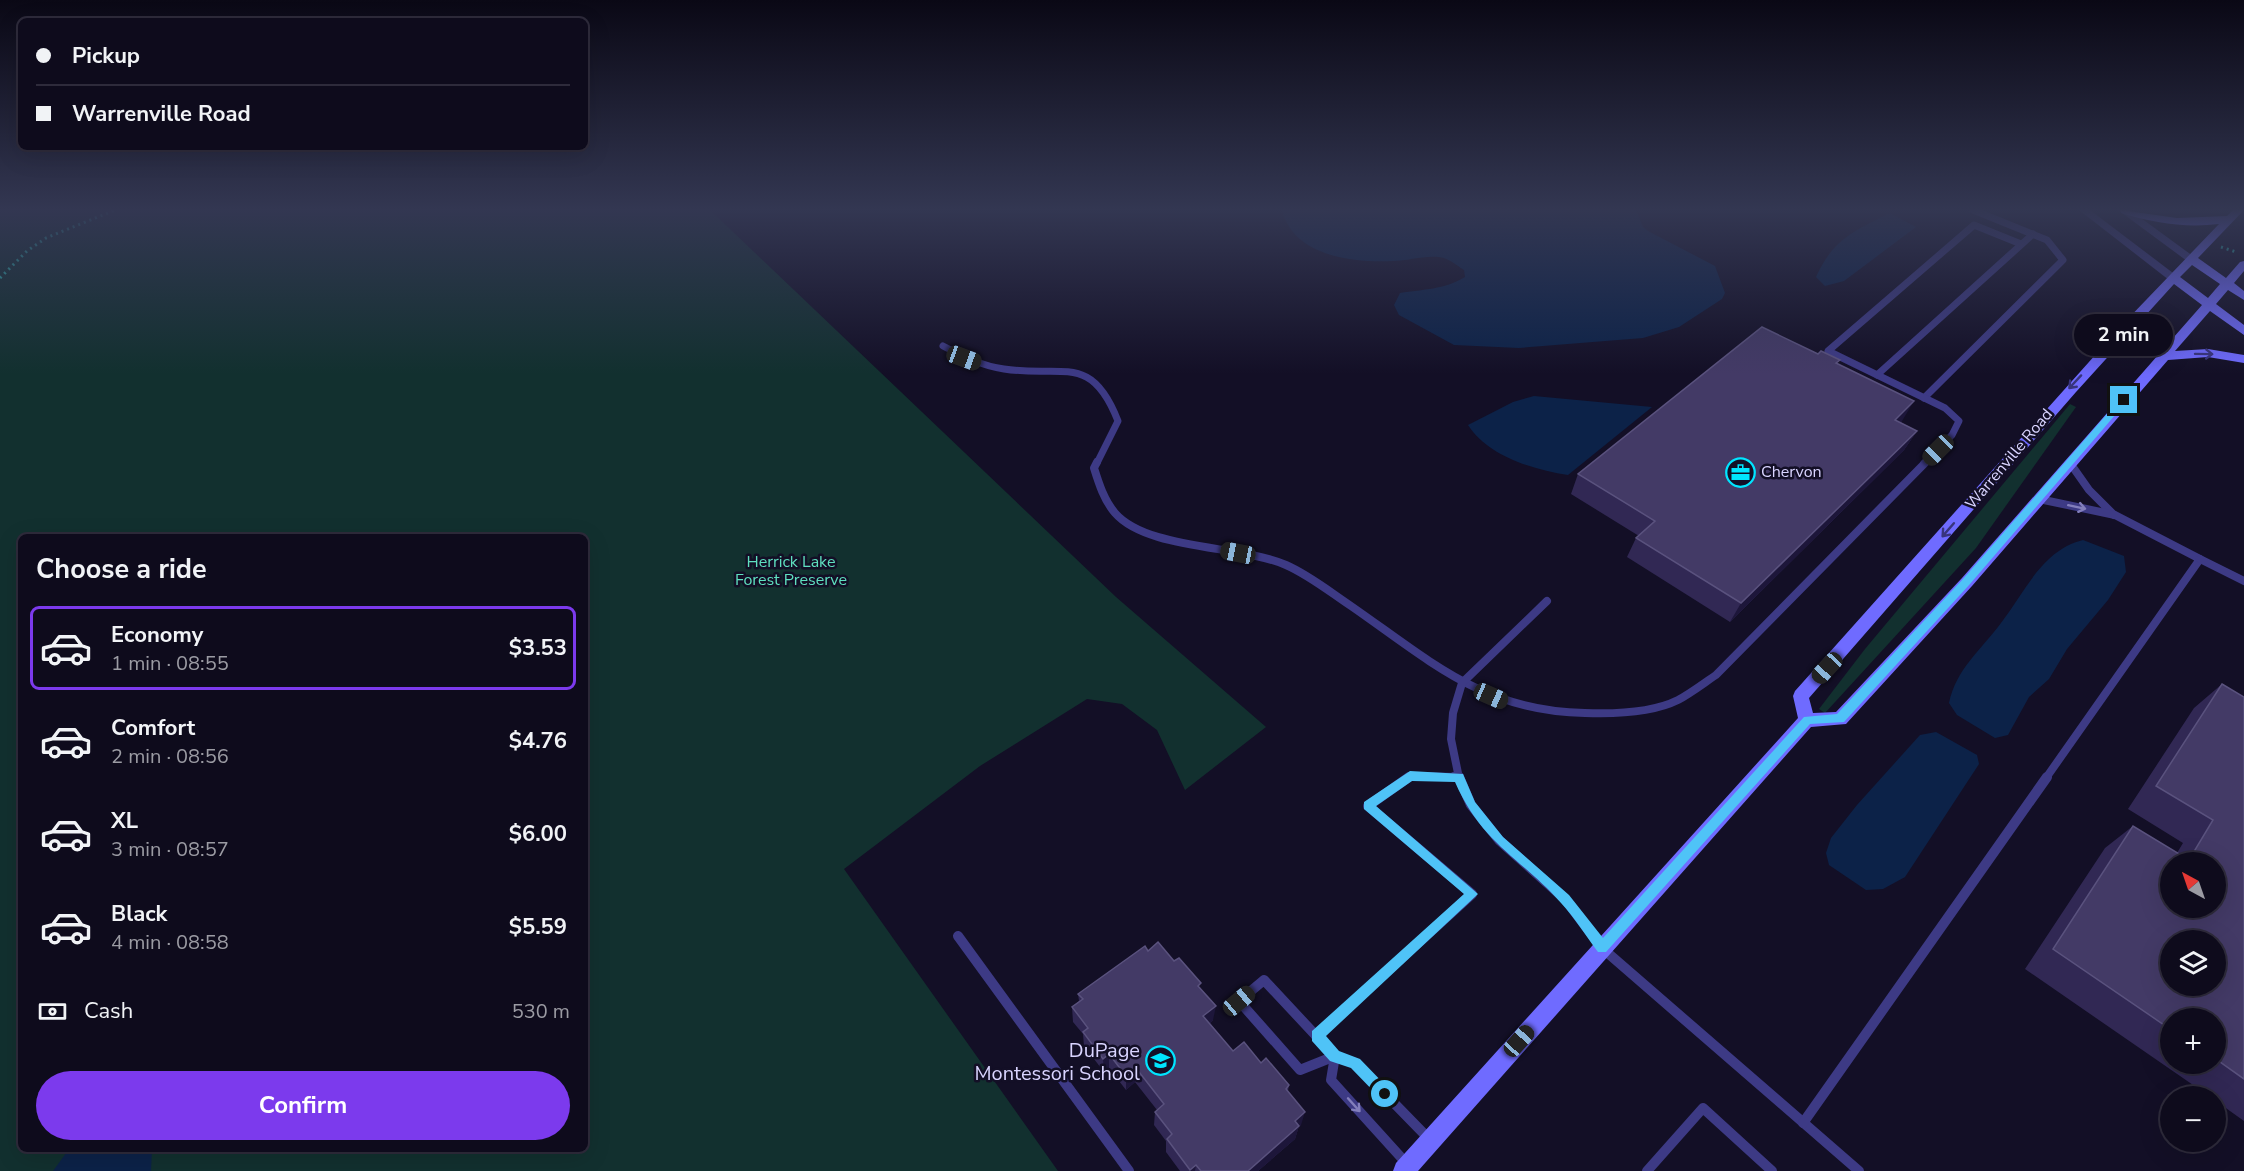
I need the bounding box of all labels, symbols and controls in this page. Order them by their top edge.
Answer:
text: Pickup [72,41,140,71]
text: Warrenville Road [72,99,251,129]
callout: 2 min [2074,313,2174,355]
text: 2 min [2098,321,2149,348]
car [944,343,984,373]
one-way arrow [2194,348,2214,360]
one-way arrow [2068,374,2083,389]
route end [2110,386,2137,413]
street label: Warrenville Road [1960,404,2058,514]
car [1919,431,1957,469]
office icon: Chervon [1724,456,1756,488]
place label: Chervon [1761,461,1822,483]
one-way arrow [2067,502,2086,513]
one-way arrow [1942,522,1955,538]
car [1219,541,1257,565]
text: Choose a ride [36,551,207,588]
park label: Herrick Lake Forest Preserve [735,551,847,591]
text: Economy [111,620,203,650]
icon: car [39,621,93,675]
text: $3.53 [509,633,567,663]
car [1808,649,1846,687]
text: 1 min · 08:55 [111,650,229,677]
car [1471,680,1511,712]
text: Comfort [111,713,195,743]
icon: car [39,714,93,768]
text: $4.76 [509,726,567,756]
text: 2 min · 08:56 [111,743,229,770]
text: XL [111,806,138,836]
icon: car [39,807,93,861]
text: $6.00 [509,819,567,849]
text: 3 min · 08:57 [111,836,229,863]
north arrow [2160,852,2226,918]
map controls [2160,852,2226,1152]
text: Black [111,899,167,929]
icon: car [39,900,93,954]
text: $5.59 [509,912,567,942]
text: 4 min · 08:58 [111,929,229,956]
button: layers [2160,930,2226,996]
car [1219,983,1259,1019]
icon: cash [36,995,69,1028]
text: Cash [84,996,133,1026]
text: 530 m [512,998,570,1025]
button: + [2160,1008,2226,1074]
car [1500,1022,1538,1060]
place label: DuPage Montessori School [975,1037,1140,1087]
school or university icon: DuPage Montessori School [1145,1045,1177,1077]
button: Confirm [36,1071,570,1140]
route start [1371,1080,1398,1107]
button: − [2160,1086,2226,1152]
one-way arrow [1347,1098,1361,1113]

